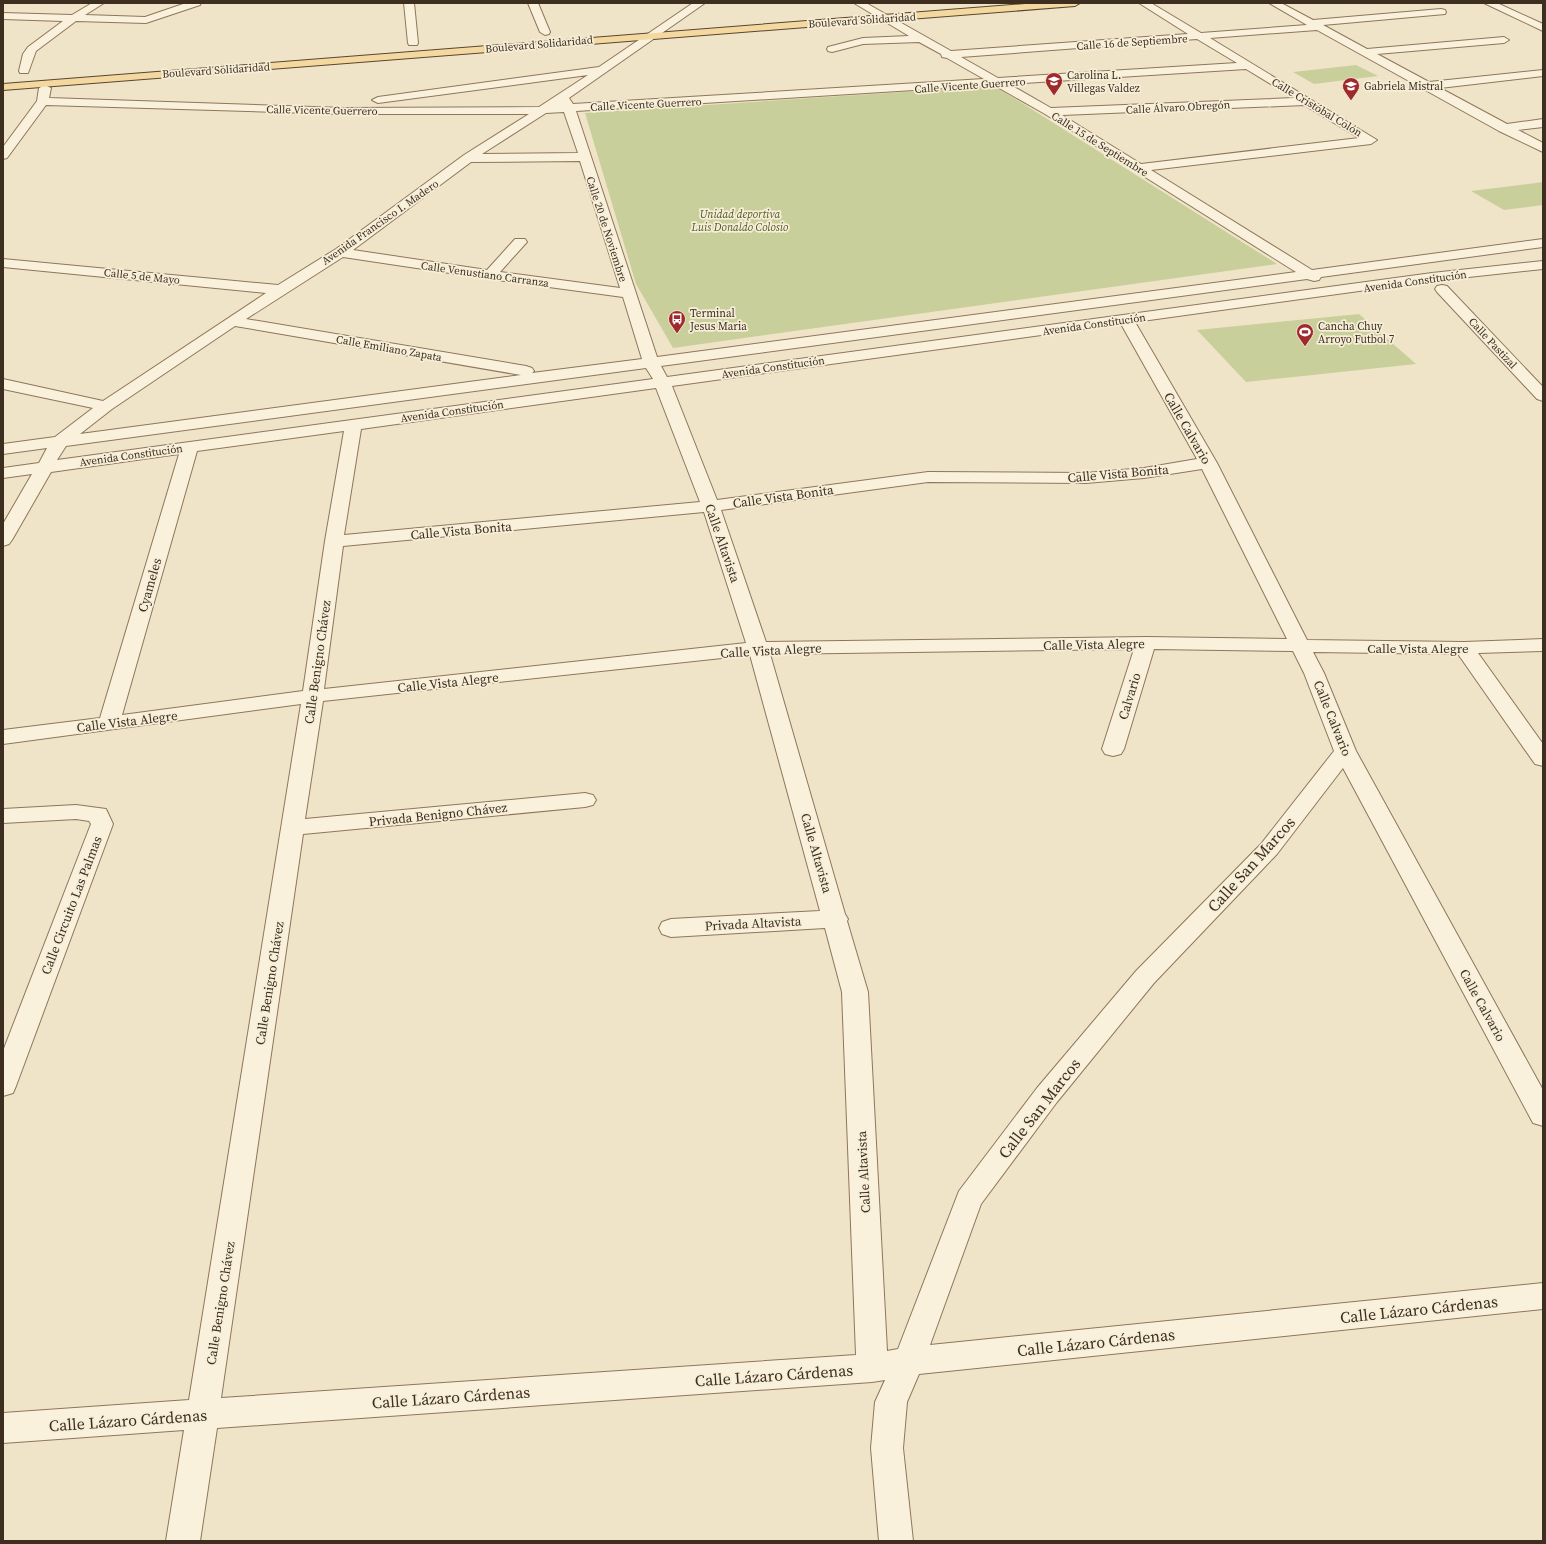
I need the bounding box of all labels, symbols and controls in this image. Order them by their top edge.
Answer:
street label: Boulevard Solidaridad [808,9,917,32]
street label: Calle 16 de Septiembre [1076,31,1189,54]
street label: Boulevard Solidaridad [485,32,594,57]
street label: Boulevard Solidaridad [162,59,271,82]
place label: Carolina L. Villegas Valdez [1067,68,1140,96]
school or university icon: Carolina L. Villegas Valdez [1044,71,1064,96]
street label: Calle Vicente Guerrero [914,74,1026,97]
street label: Calle Cristóbal Colón [1269,74,1365,141]
school or university icon: Gabriela Mistral [1341,76,1361,101]
place label: Gabriela Mistral [1364,79,1443,94]
street label: Calle Vicente Guerrero [590,94,702,115]
street label: Calle Álvaro Obregón [1126,97,1231,118]
street label: Calle Vicente Guerrero [266,102,378,119]
street label: Calle 15 de Septiembre [1048,109,1151,181]
street label: Calle 20 de Noviembre [582,174,631,284]
street label: Avenida Francisco I. Madero [319,176,442,269]
park label: Unidad deportiva Luis Donaldo Colosio [691,207,789,235]
street label: Calle Venustiano Carranza [420,258,550,291]
street label: Calle 5 de Mayo [103,265,181,288]
street label: Avenida Constitución [1362,267,1468,296]
place label: Terminal Jesus Maria [689,306,747,334]
bus stop icon: Terminal Jesus Maria [667,309,687,334]
street label: Avenida Constitución [1041,310,1147,339]
street label: Calle Pastizal [1465,315,1520,372]
place label: Cancha Chuy Arroyo Futbol 7 [1318,319,1395,347]
sports icon: Cancha Chuy Arroyo Futbol 7 [1295,322,1315,347]
street label: Calle Emiliano Zapata [335,332,443,365]
street label: Avenida Constitución [720,353,826,382]
street label: Calle Calvario [1160,389,1215,467]
street label: Avenida Constitución [399,397,505,426]
street label: Avenida Constitución [78,441,184,470]
street label: Calle Vista Bonita [1067,461,1170,486]
street label: Calle Vista Bonita [732,481,835,512]
street label: Calle Altavista [701,502,744,585]
street label: Calle Vista Bonita [410,518,513,543]
street label: Cyameles [134,556,165,614]
street label: Calle Benigno Chávez [300,599,335,725]
street label: Calle Vista Alegre [1043,635,1145,654]
street label: Calle Vista Alegre [720,639,823,662]
street label: Calle Vista Alegre [1367,640,1469,657]
street label: Calle Vista Alegre [397,669,500,696]
street label: Calvario [1114,671,1145,722]
street label: Calle Calvario [1310,678,1355,759]
street label: Calle Vista Alegre [76,707,179,736]
street label: Privada Benigno Chávez [368,799,508,830]
street label: Calle Altavista [797,811,836,895]
street label: Calle San Marcos [1202,811,1300,917]
street label: Calle Circuito Las Palmas [37,833,106,977]
street label: Privada Altavista [704,912,802,935]
street label: Calle Benigno Chávez [251,920,288,1046]
street label: Calle Calvario [1456,966,1509,1044]
street label: Calle San Marcos [993,1053,1085,1163]
street label: Calle Altavista [853,1130,874,1213]
street label: Calle Benigno Chávez [202,1240,239,1366]
street label: Calle Lázaro Cárdenas [1339,1290,1499,1328]
street label: Calle Lázaro Cárdenas [1016,1323,1176,1361]
street label: Calle Lázaro Cárdenas [694,1358,854,1392]
street label: Calle Lázaro Cárdenas [371,1380,531,1414]
street label: Calle Lázaro Cárdenas [48,1403,208,1437]

